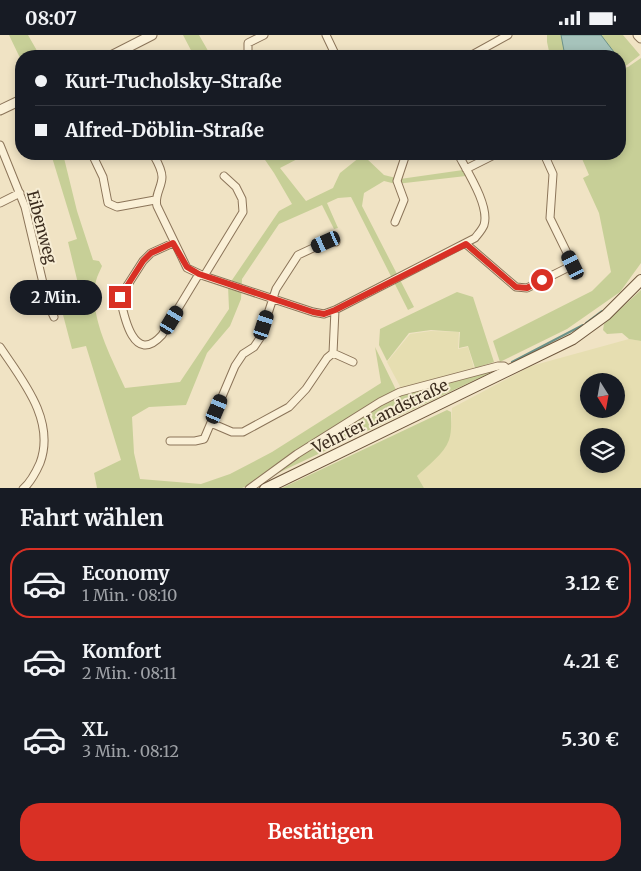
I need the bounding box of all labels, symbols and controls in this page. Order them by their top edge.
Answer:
text: 08:07 [25,6,77,30]
text: Kurt-Tucholsky-Straße [65,69,282,93]
text: Alfred-Döblin-Straße [65,118,264,142]
street label: Eibenweg [23,188,61,266]
car [309,229,342,255]
car [559,248,586,282]
route start [531,269,553,291]
callout: 2 Min. [10,279,102,315]
route end [109,286,131,308]
text: 2 Min. [31,287,81,307]
car [157,303,186,337]
car [252,308,275,342]
north arrow [580,373,625,417]
map controls [580,373,625,473]
street label: Vehrter Landstraße [308,374,451,458]
car [204,392,229,426]
button: layers [580,428,625,473]
text: Fahrt wählen [20,504,164,532]
icon: car [22,561,67,606]
text: Economy [82,561,170,585]
text: 3.12 € [565,571,619,595]
text: 1 Min. · 08:10 [82,585,177,605]
icon: car [22,639,67,684]
text: Komfort [82,639,161,663]
text: 4.21 € [563,649,619,673]
text: 2 Min. · 08:11 [82,663,177,683]
icon: car [22,717,67,762]
text: XL [82,717,108,741]
text: 5.30 € [561,727,619,751]
text: 3 Min. · 08:12 [82,741,179,761]
button: Bestätigen [20,803,621,861]

